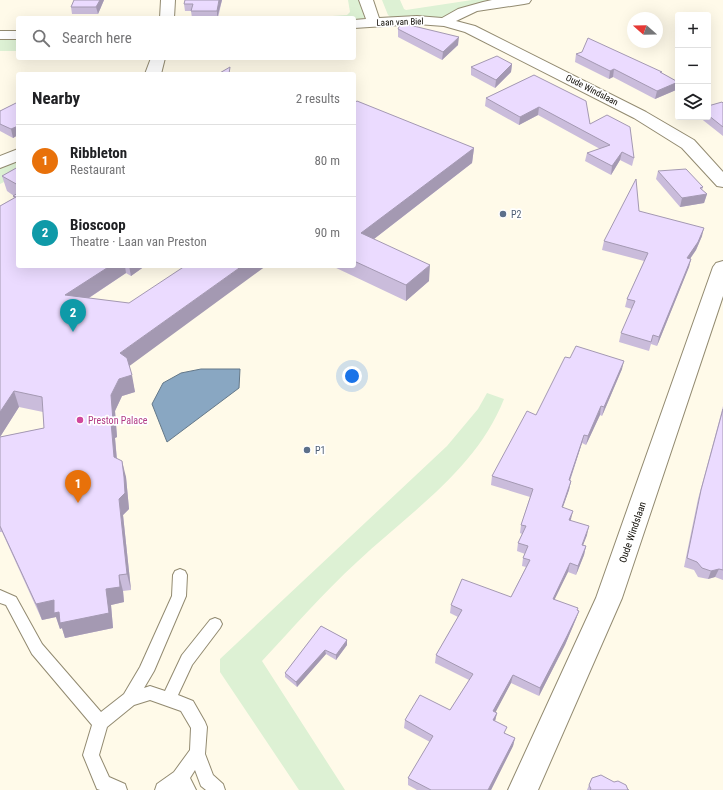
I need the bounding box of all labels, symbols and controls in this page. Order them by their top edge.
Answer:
north arrow [627,12,663,48]
map controls [675,12,711,120]
button: + [675,12,711,48]
search box [16,16,356,60]
street label: Laan van Biel [376,16,424,28]
icon: search [30,27,52,49]
text: Search here [62,29,132,47]
button: − [675,48,711,84]
street label: Oude Windslaan [564,73,620,107]
button: layers [675,84,711,120]
text: Nearby [32,88,80,108]
text: 2 results [296,91,340,106]
text: Ribbleton [70,144,127,162]
text: 1 [42,153,48,168]
text: 80 m [314,153,340,168]
text: Restaurant [70,162,125,177]
marker: P2 [498,209,508,219]
place label: P2 [511,209,522,220]
text: Bioscoop [70,216,126,234]
text: 2 [42,225,48,240]
text: 90 m [314,225,340,240]
text: Theatre · Laan van Preston [70,234,207,249]
pin: 2 [60,299,86,332]
your location [342,366,362,386]
marker: Preston Palace [75,415,85,425]
place label: Preston Palace [88,415,148,426]
marker: P1 [302,445,312,455]
place label: P1 [315,445,325,456]
pin: 1 [65,470,91,503]
street label: Oude Windslaan [617,500,648,564]

